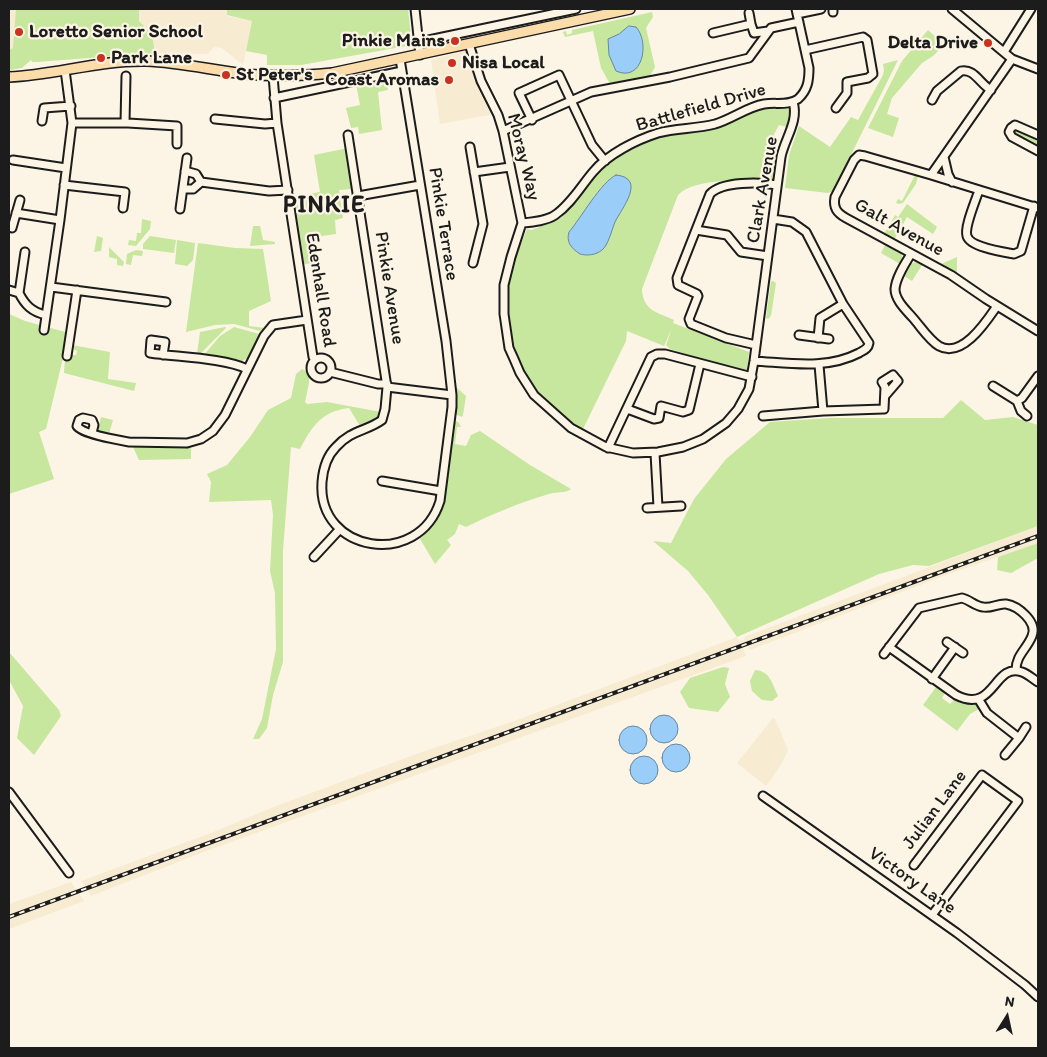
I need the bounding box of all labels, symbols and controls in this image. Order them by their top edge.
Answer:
place label: Loretto Senior School [29,21,203,43]
marker: Loretto Senior School [13,26,25,38]
place label: Pinkie Mains [342,30,445,52]
place label: Delta Drive [887,32,978,54]
marker: Pinkie Mains [449,35,461,47]
marker: Delta Drive [982,37,994,49]
place label: Park Lane [111,47,192,69]
marker: Park Lane [95,52,107,64]
place label: Nisa Local [462,52,545,74]
marker: Nisa Local [446,57,458,69]
place label: St Peter's [236,64,313,86]
marker: St Peter's [220,69,232,81]
place label: Coast Aromas [325,69,439,91]
marker: Coast Aromas [443,74,455,86]
street label: Battlefield Drive [633,79,769,137]
street label: Moray Way [501,111,545,203]
street label: Clark Avenue [742,135,784,245]
street label: Pinkie Terrace [423,166,463,282]
district label: PINKIE [283,192,365,220]
street label: Galt Avenue [850,194,948,262]
street label: Pinkie Avenue [369,230,409,346]
street label: Edenhall Road [300,231,340,349]
street label: Julian Lane [898,766,972,854]
street label: Victory Lane [864,842,960,920]
north arrow [982,992,1032,1042]
text: N [1004,993,1016,1011]

